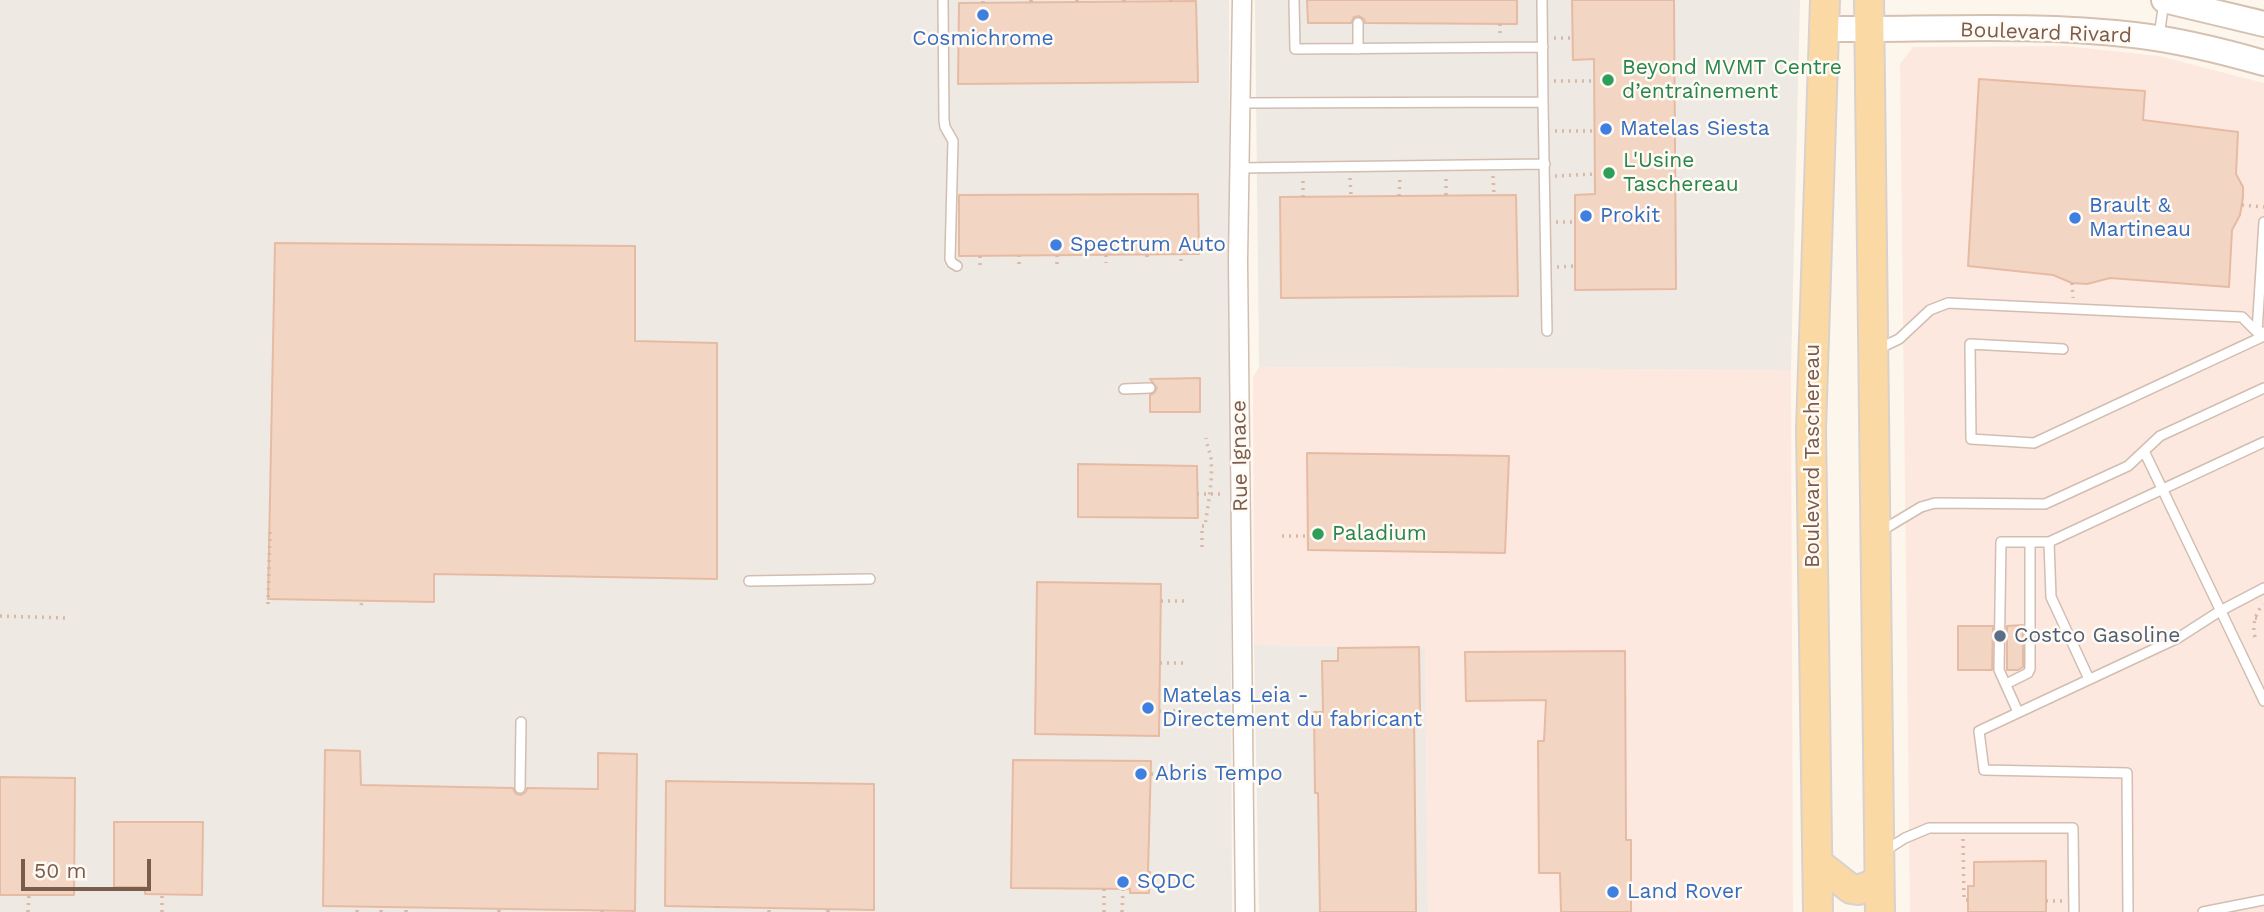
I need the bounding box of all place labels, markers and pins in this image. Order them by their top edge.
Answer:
marker: Cosmichrome [975,7,991,23]
place label: Cosmichrome [912,26,1054,52]
place label: Beyond MVMT Centre d’entraînement [1622,55,1842,105]
marker: Beyond MVMT Centre d’entraînement [1600,72,1616,88]
place label: Matelas Siesta [1620,116,1770,142]
marker: Matelas Siesta [1598,121,1614,137]
place label: L'Usine Taschereau [1623,148,1739,198]
marker: L'Usine Taschereau [1601,165,1617,181]
place label: Brault & Martineau [2089,193,2191,243]
place label: Prokit [1600,203,1660,229]
marker: Prokit [1578,208,1594,224]
marker: Brault & Martineau [2067,210,2083,226]
place label: Spectrum Auto [1070,232,1226,258]
marker: Spectrum Auto [1048,237,1064,253]
place label: Paladium [1332,521,1427,547]
marker: Paladium [1310,526,1326,542]
place label: Costco Gasoline [2014,623,2180,649]
marker: Costco Gasoline [1992,628,2008,644]
place label: Matelas Leia - Directement du fabricant [1162,683,1422,733]
marker: Matelas Leia - Directement du fabricant [1140,700,1156,716]
place label: Abris Tempo [1155,761,1283,787]
marker: Abris Tempo [1133,766,1149,782]
place label: SQDC [1137,869,1196,895]
marker: SQDC [1115,874,1131,890]
place label: Land Rover [1627,879,1743,905]
marker: Land Rover [1605,884,1621,900]

